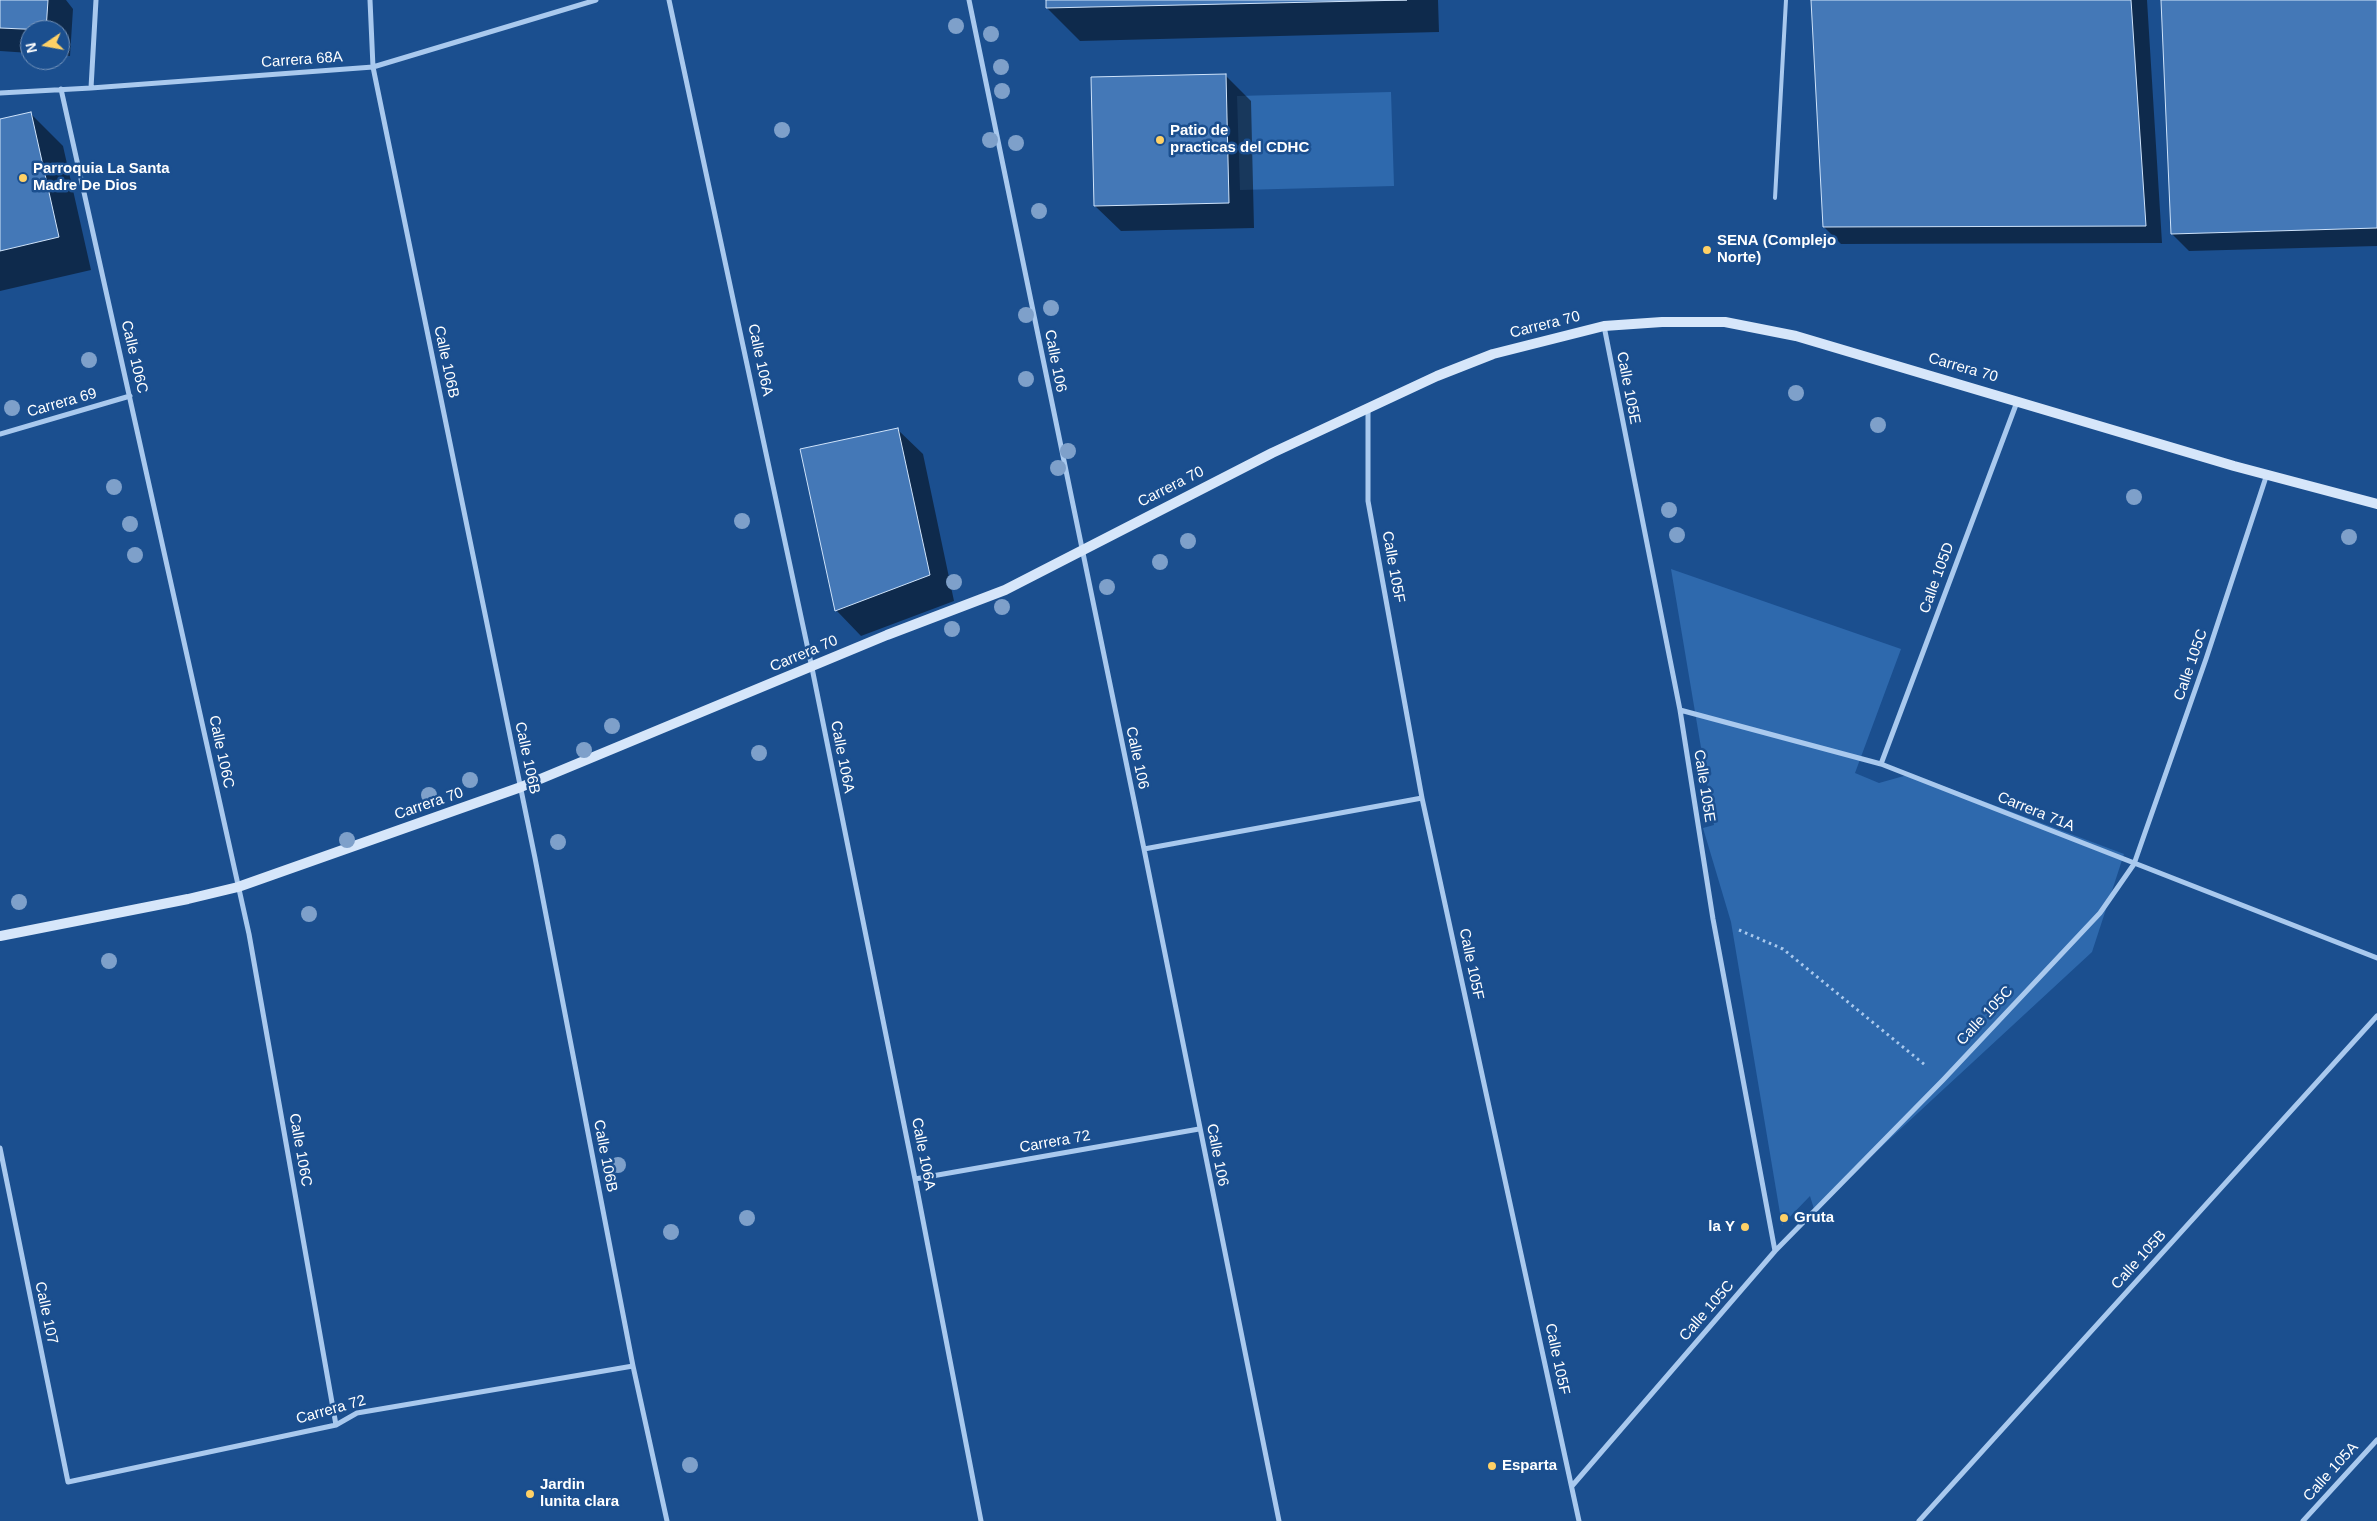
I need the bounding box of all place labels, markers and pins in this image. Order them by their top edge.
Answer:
place label: Patio de practicas del CDHC [1170,122,1309,157]
marker: Patio de practicas del CDHC [1154,134,1166,146]
place label: Parroquia La Santa Madre De Dios [33,160,170,195]
marker: Parroquia La Santa Madre De Dios [17,172,29,184]
place label: SENA (Complejo Norte) [1717,232,1836,267]
marker: SENA (Complejo Norte) [1701,244,1713,256]
place label: Gruta [1794,1209,1834,1227]
marker: Gruta [1778,1212,1790,1224]
place label: la Y [1708,1218,1735,1236]
marker: la Y [1739,1221,1751,1233]
place label: Esparta [1502,1457,1557,1475]
marker: Esparta [1486,1460,1498,1472]
place label: Jardin lunita clara [540,1476,619,1511]
marker: Jardin lunita clara [524,1488,536,1500]

